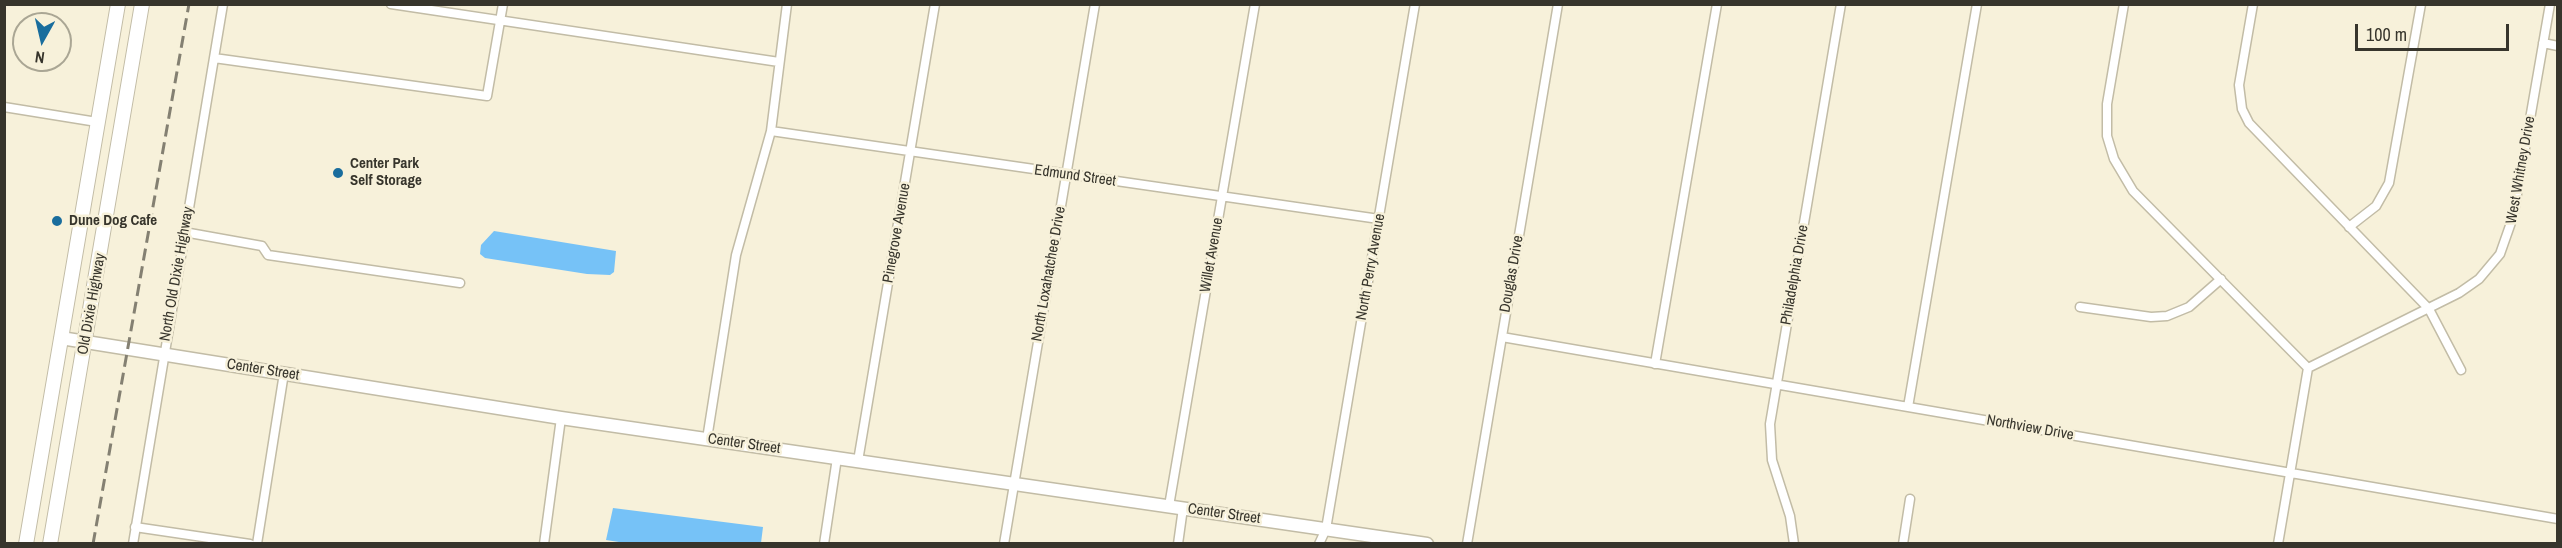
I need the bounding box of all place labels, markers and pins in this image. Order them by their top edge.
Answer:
place label: Center Park Self Storage [350,155,422,190]
marker: Center Park Self Storage [331,166,345,180]
place label: Dune Dog Cafe [69,212,157,230]
marker: Dune Dog Cafe [50,214,64,228]

